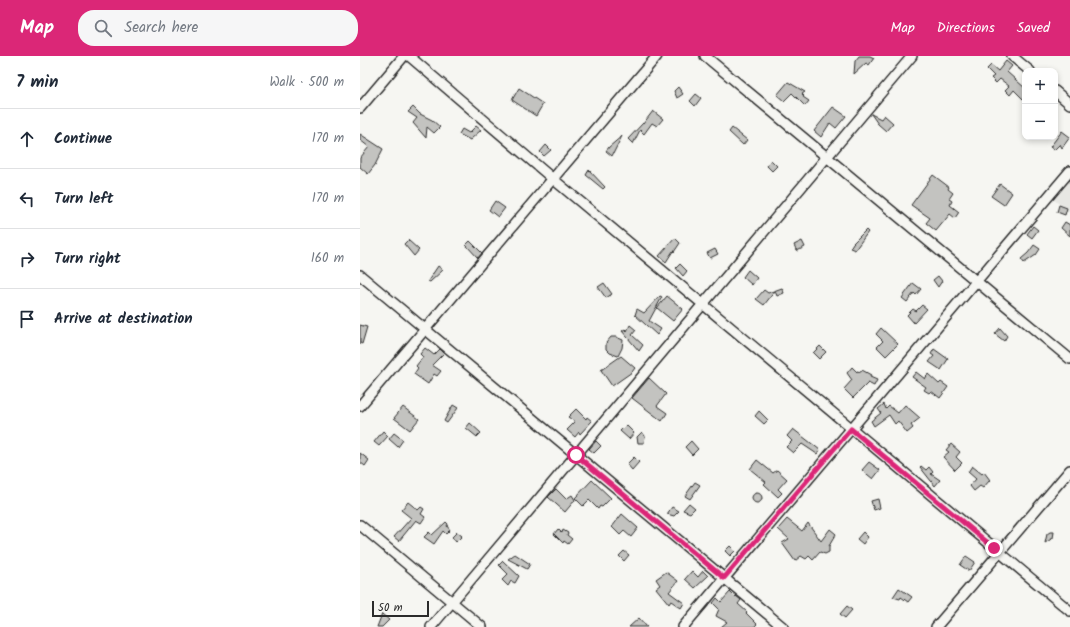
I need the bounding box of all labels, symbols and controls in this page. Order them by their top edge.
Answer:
search box [78,10,358,46]
text: Map [20,13,54,43]
text: Search here [124,16,198,40]
icon: search [92,17,114,39]
text: Map [890,17,915,39]
text: Directions [937,17,995,39]
text: Saved [1017,17,1050,39]
map controls [1022,68,1058,140]
button: + [1022,68,1058,104]
text: 7 min [16,69,58,96]
text: Walk · 500 m [269,72,344,93]
button: − [1022,104,1058,140]
text: Continue [54,127,112,151]
icon: ahead [16,128,38,150]
text: 170 m [312,128,344,149]
text: Turn left [54,187,114,211]
icon: left [16,188,38,210]
text: 170 m [312,188,344,209]
text: Turn right [54,247,121,271]
icon: right [16,248,38,270]
text: 160 m [311,248,344,269]
text: Arrive at destination [54,307,193,331]
icon: arrive [16,308,38,330]
route start [567,446,585,464]
route end [985,539,1003,557]
scale bar [372,599,429,618]
text: 50 m [378,599,403,617]

